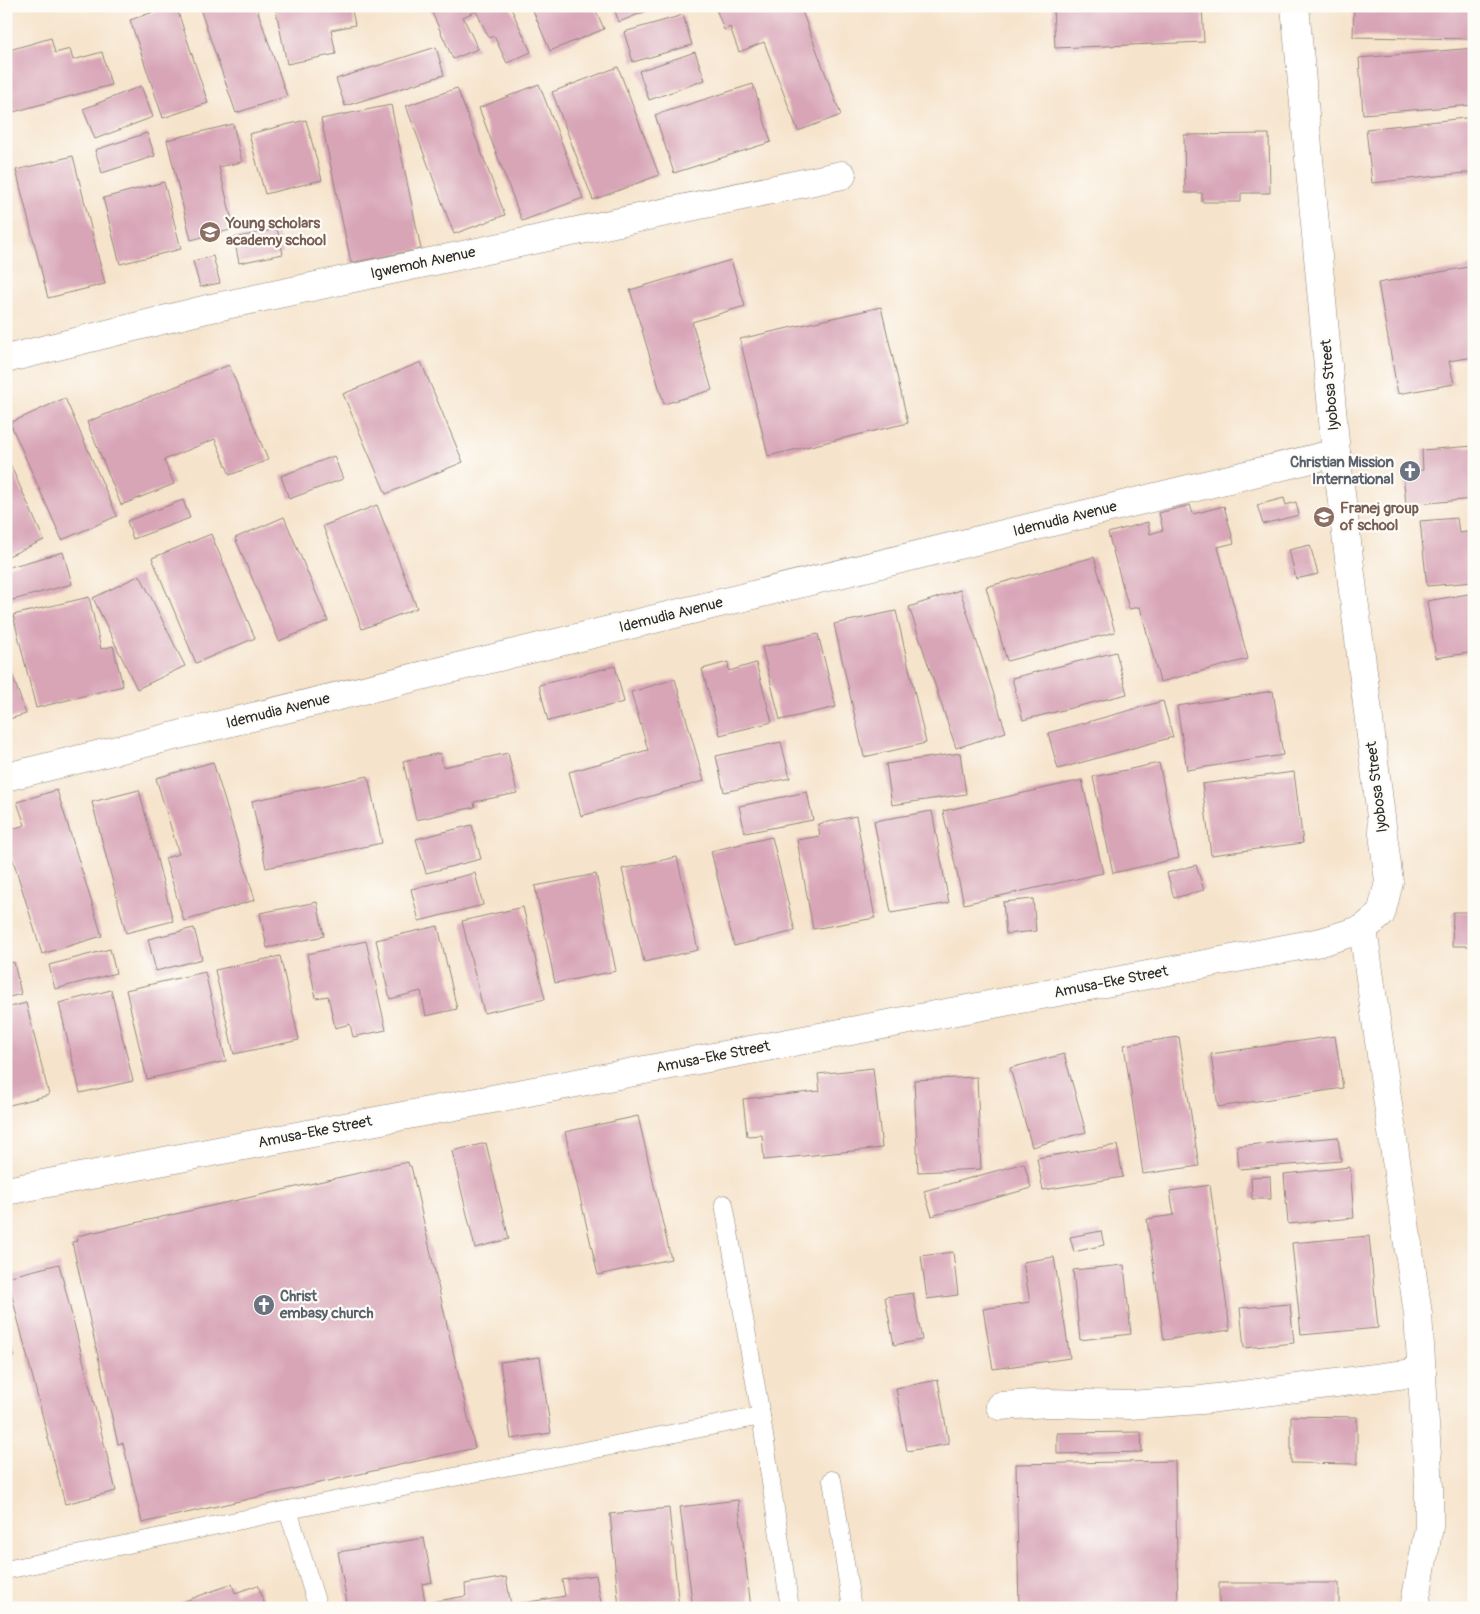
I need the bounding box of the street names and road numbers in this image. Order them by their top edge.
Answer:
street label: Igwemoh Avenue [369,242,478,283]
street label: Iyobosa Street [1316,338,1343,432]
street label: Idemudia Avenue [1011,497,1119,541]
street label: Idemudia Avenue [617,593,725,637]
street label: Idemudia Avenue [224,689,332,733]
street label: Iyobosa Street [1362,739,1392,834]
street label: Amusa-Eke Street [1052,961,1171,1002]
street label: Amusa-Eke Street [654,1036,773,1077]
street label: Amusa-Eke Street [256,1111,375,1152]

